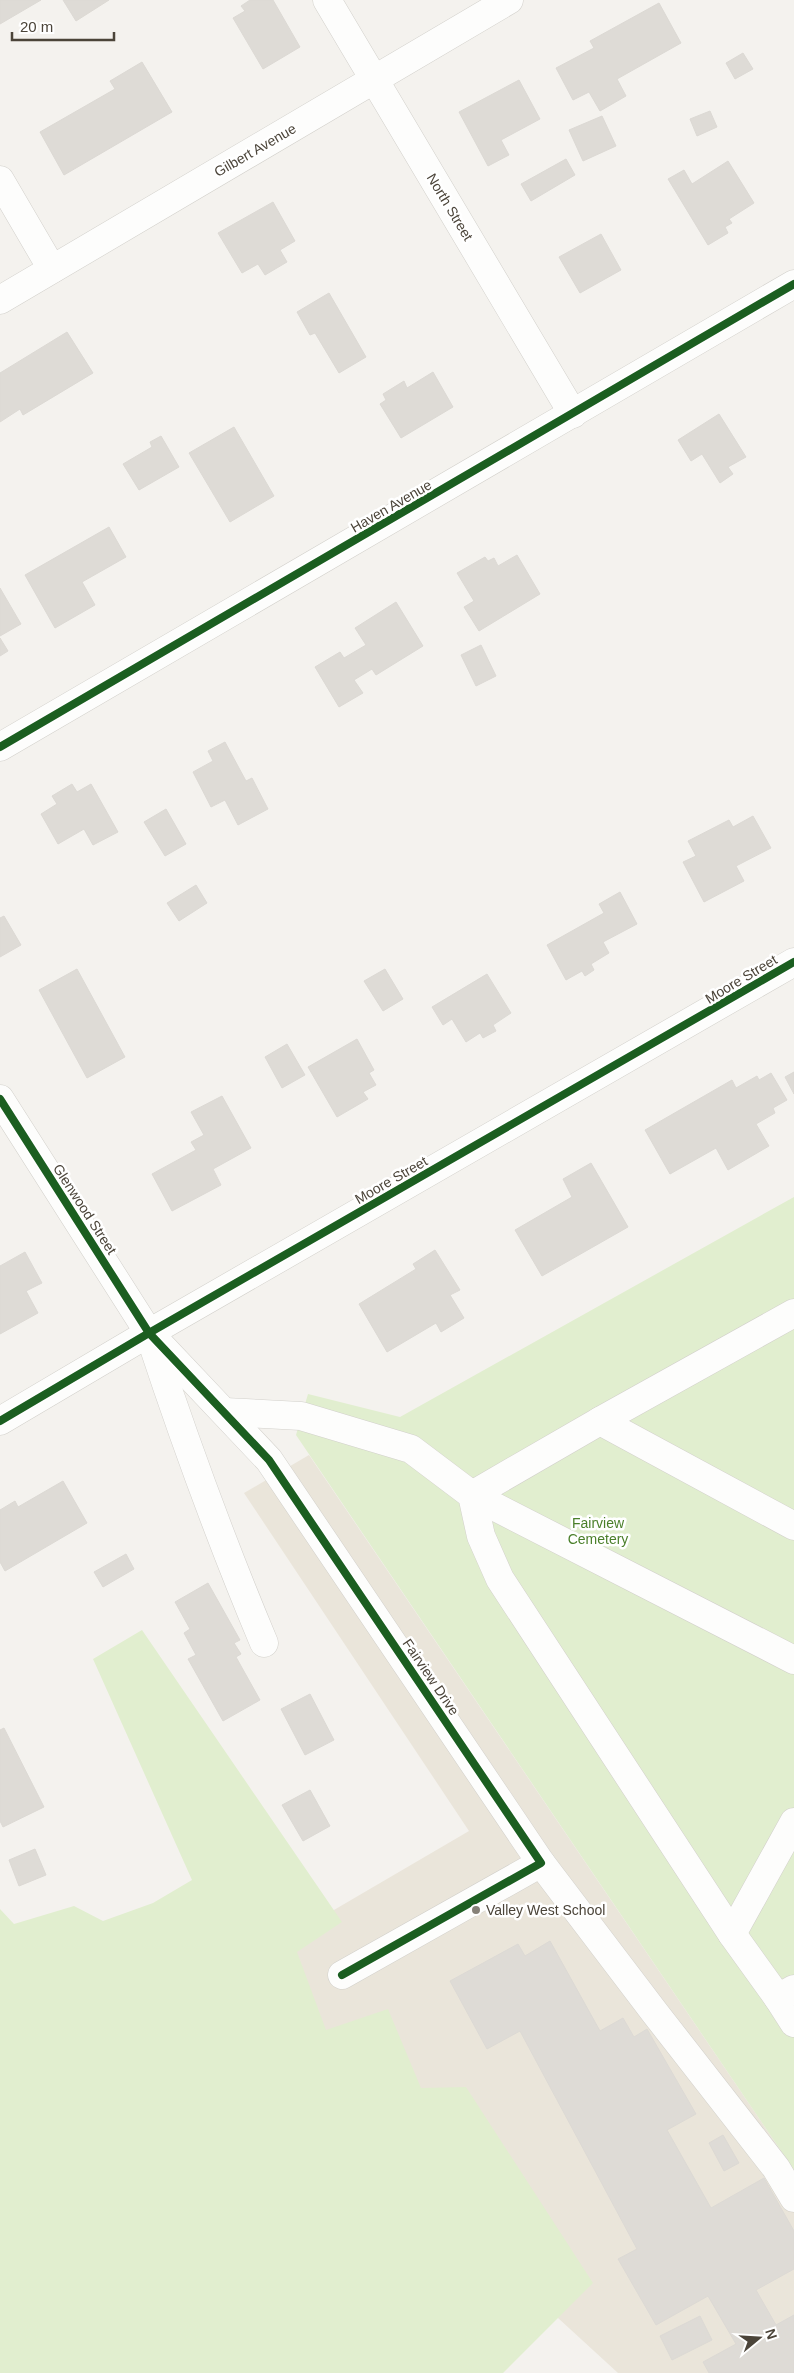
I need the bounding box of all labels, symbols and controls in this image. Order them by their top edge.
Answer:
scale bar [12,10,115,42]
text: 20 m [20,18,53,35]
street label: Gilbert Avenue [211,120,299,180]
street label: North Street [424,171,476,244]
street label: Haven Avenue [348,476,435,536]
street label: Moore Street [702,951,780,1007]
street label: Moore Street [352,1153,430,1207]
street label: Glenwood Street [50,1161,120,1257]
park label: Fairview Cemetery [568,1515,628,1547]
street label: Fairview Drive [400,1636,463,1718]
place label: Valley West School [486,1902,605,1918]
marker: Valley West School [470,1904,482,1916]
north arrow [734,2313,784,2363]
text: N [762,2327,781,2341]

